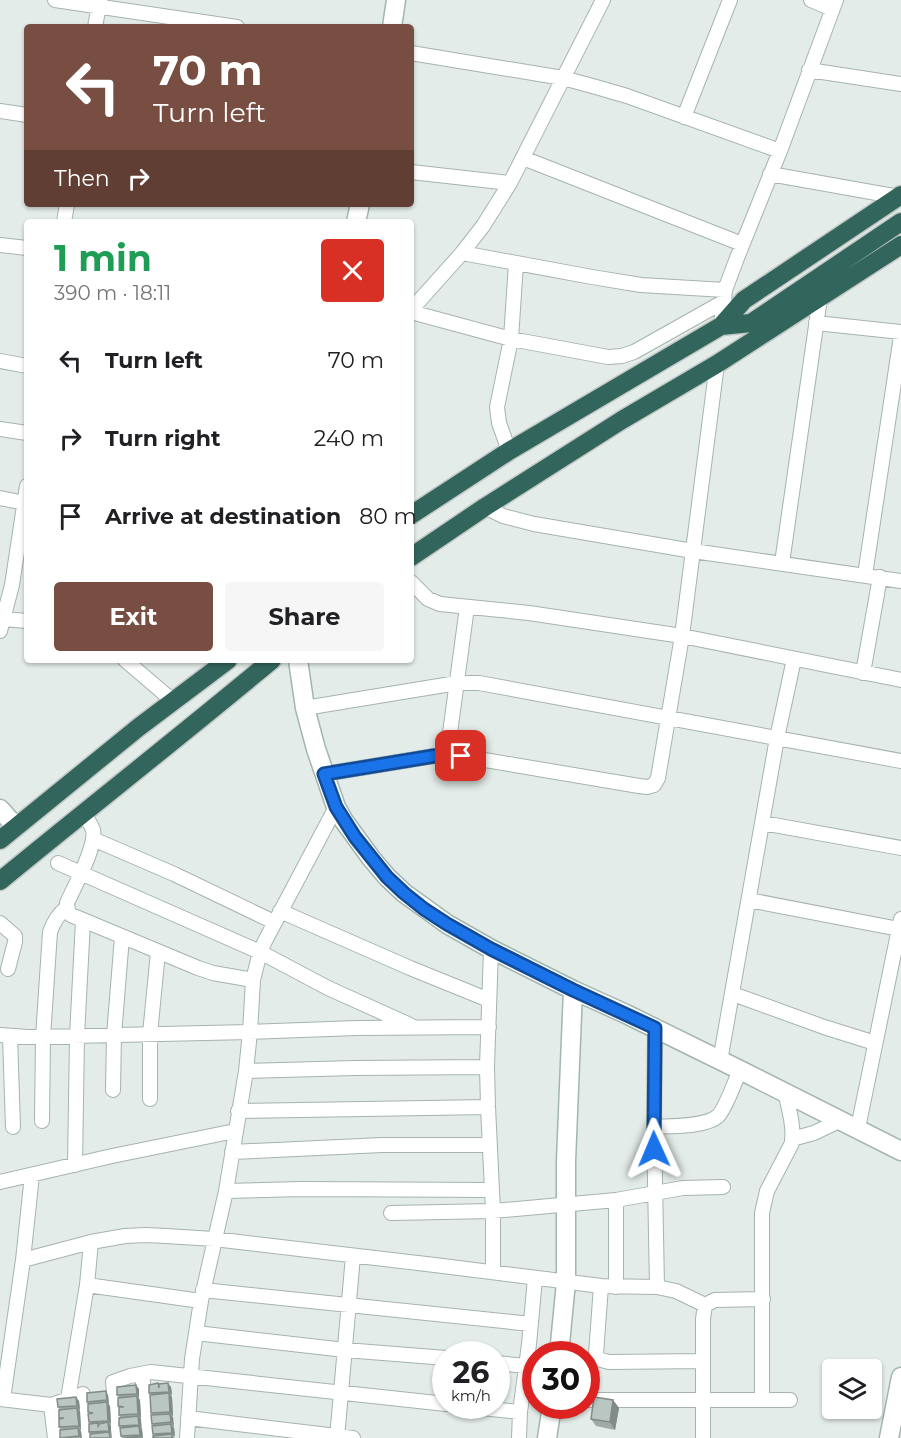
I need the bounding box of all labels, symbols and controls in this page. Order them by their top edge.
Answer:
text: 70 m [153,44,263,96]
icon: left [54,48,132,126]
text: Turn left [153,96,266,129]
icon: right [122,162,155,195]
text: Then [54,165,110,192]
text: 1 min [54,236,152,280]
button: close [321,239,384,302]
text: 390 m · 18:11 [54,281,171,305]
icon: left [54,344,87,377]
text: Turn left [105,347,203,374]
text: 70 m [328,347,384,374]
icon: right [54,422,87,455]
text: Turn right [105,425,220,452]
text: 240 m [314,425,384,452]
icon: arrive [54,500,87,533]
text: Arrive at destination [105,503,341,530]
text: 80 m [359,503,417,530]
button: Exit [54,582,213,651]
button: Share [225,582,384,651]
pin [435,730,486,781]
icon: arrive [444,739,477,772]
position arrow [622,1117,686,1181]
speed limit sign: 30 [522,1341,600,1419]
text: 26 [453,1354,489,1391]
map controls [822,1359,882,1419]
button: layers [822,1359,882,1419]
text: km/h [451,1386,491,1405]

